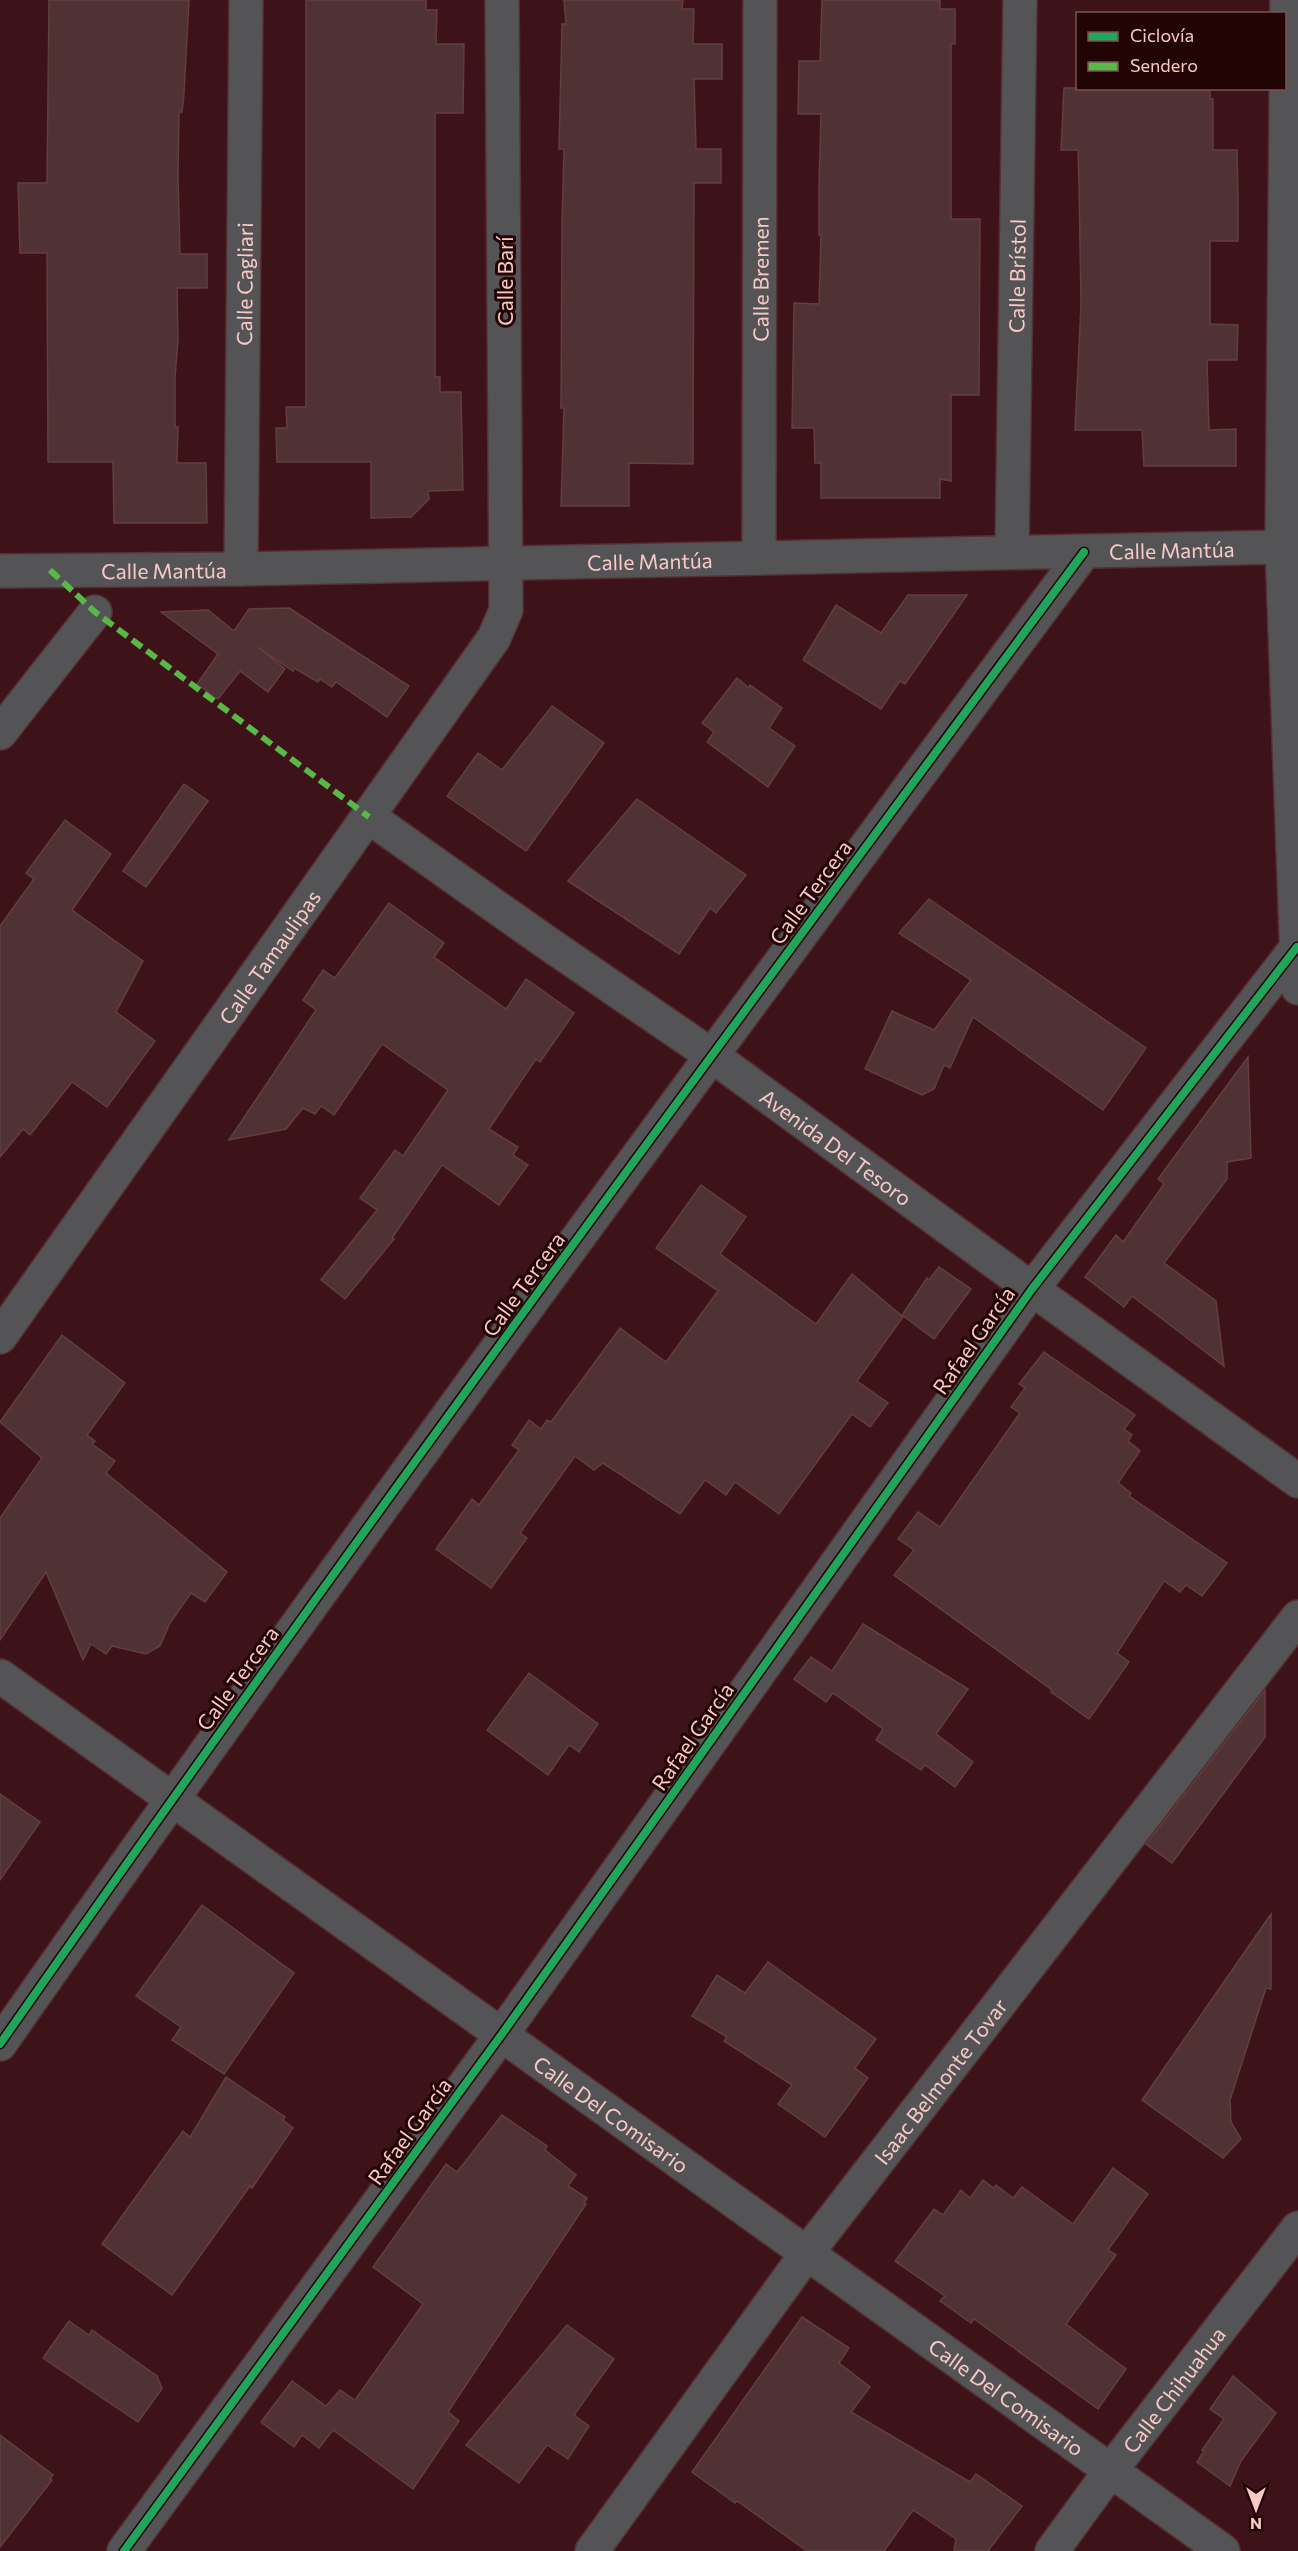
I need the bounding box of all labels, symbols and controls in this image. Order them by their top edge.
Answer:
legend [1076,12,1286,90]
text: Ciclovía [1130,24,1194,46]
text: Sendero [1130,54,1198,76]
street label: Calle Bremen [747,216,772,342]
street label: Calle Brístol [1003,219,1029,333]
street label: Calle Cagliari [230,222,257,346]
street label: Calle Barí [492,236,517,326]
street label: Calle Mantúa [1109,536,1235,563]
street label: Calle Mantúa [587,547,713,574]
street label: Calle Mantúa [101,557,227,583]
street label: Calle Tercera [764,835,856,949]
street label: Calle Tamaulipas [213,884,325,1028]
street label: Avenida Del Tesoro [756,1083,917,1210]
street label: Calle Tercera [477,1227,569,1341]
street label: Rafael García [927,1281,1019,1399]
street label: Calle Tercera [191,1621,283,1735]
street label: Rafael García [646,1677,738,1795]
street label: Isaac Belmonte Tovar [868,1993,1012,2169]
street label: Calle Del Comisario [529,2050,694,2177]
street label: Rafael García [362,2073,456,2189]
street label: Calle Chihuahua [1117,2321,1230,2457]
street label: Calle Del Comisario [924,2332,1089,2460]
north arrow [1226,2479,1286,2539]
text: N [1250,2515,1262,2534]

